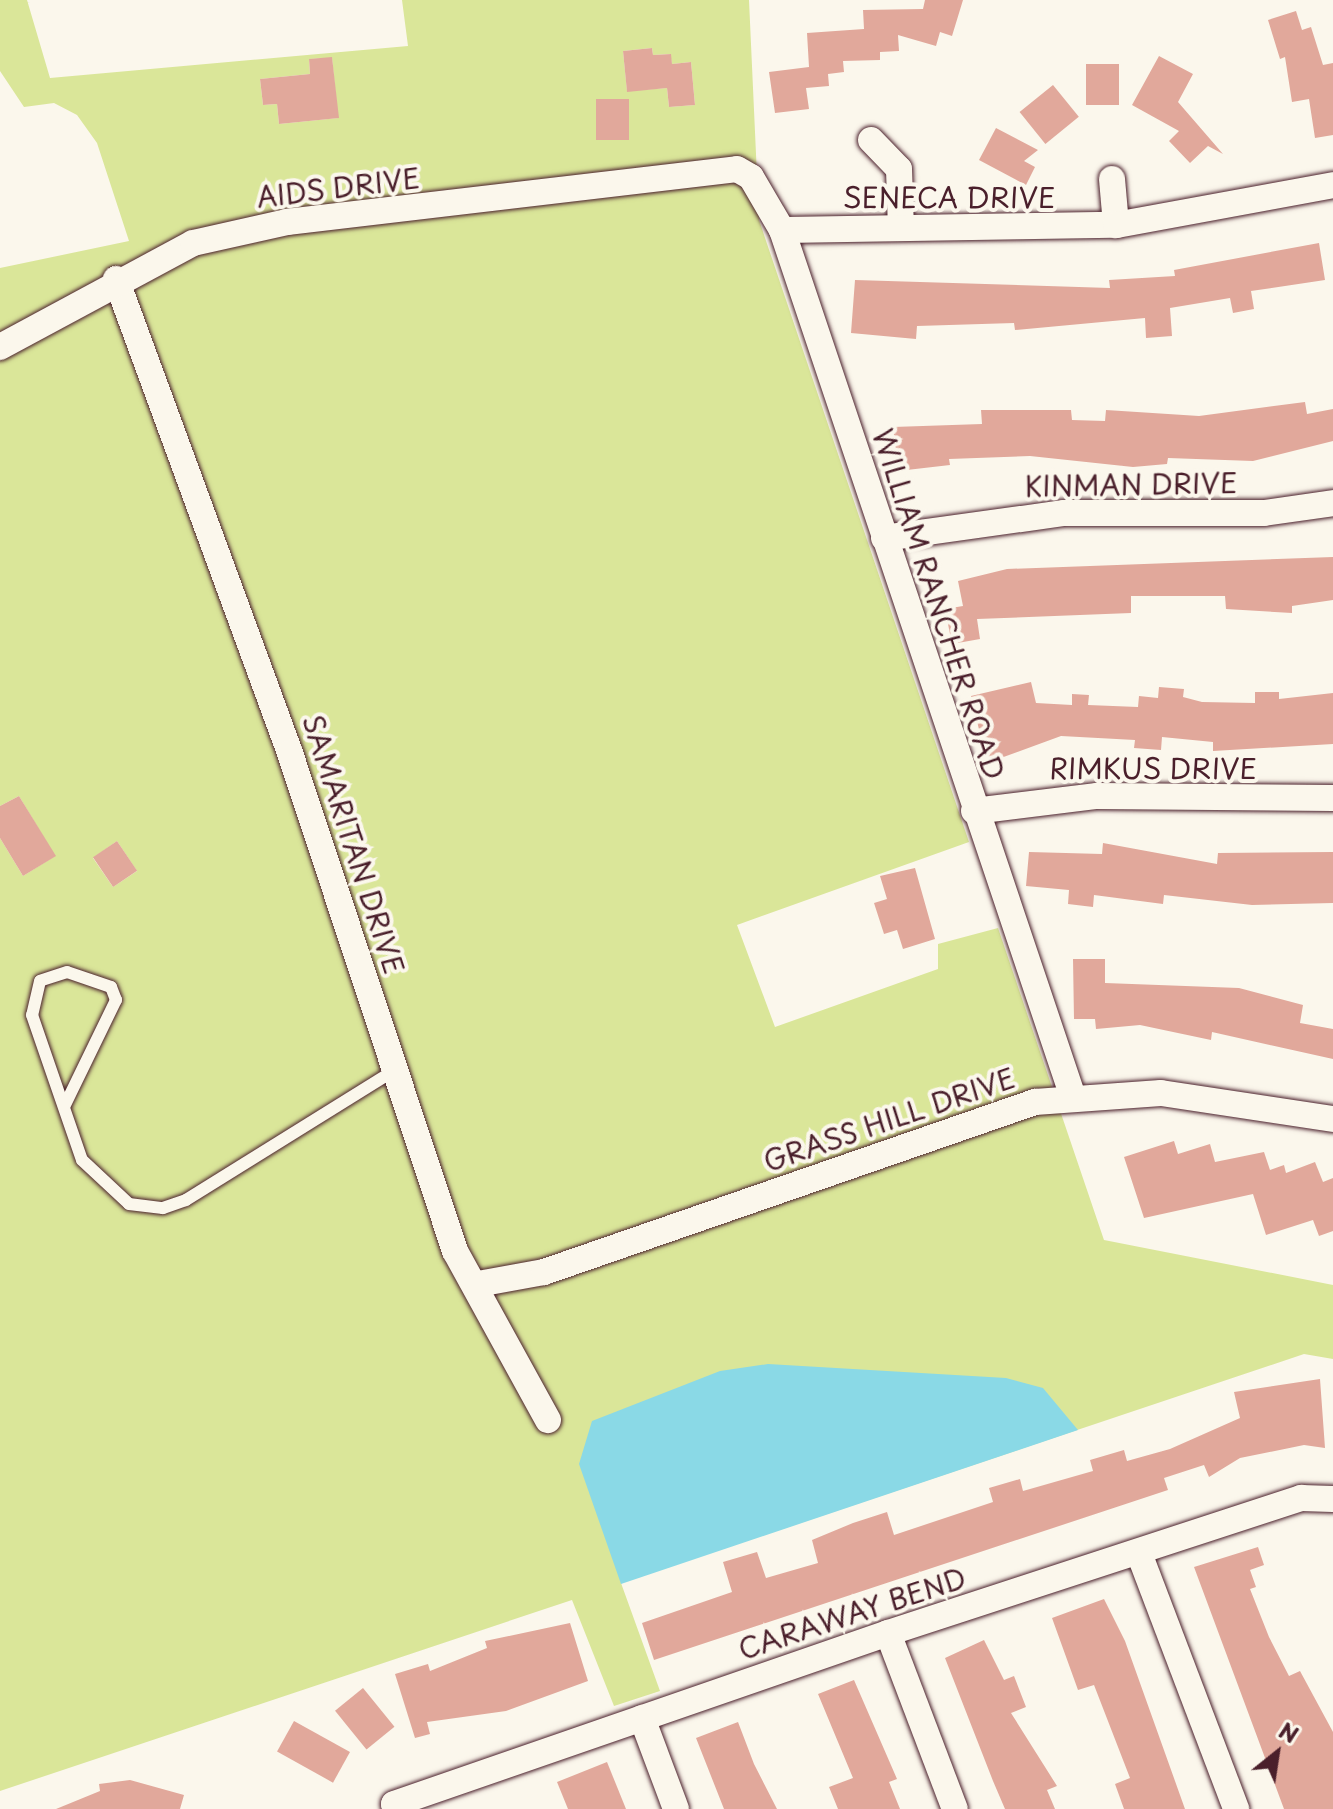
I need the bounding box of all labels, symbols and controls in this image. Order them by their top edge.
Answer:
street label: AIDS DRIVE [255,160,421,214]
street label: SENECA DRIVE [843,180,1055,214]
street label: WILLIAM RANCHER ROAD [866,423,1012,785]
street label: KINMAN DRIVE [1025,465,1237,503]
street label: SAMARITAN DRIVE [296,711,412,977]
street label: RIMKUS DRIVE [1050,751,1256,785]
street label: GRASS HILL DRIVE [758,1060,1020,1178]
street label: CARAWAY BEND [733,1560,971,1666]
north arrow [1237,1713,1317,1793]
text: N [1273,1713,1305,1750]

